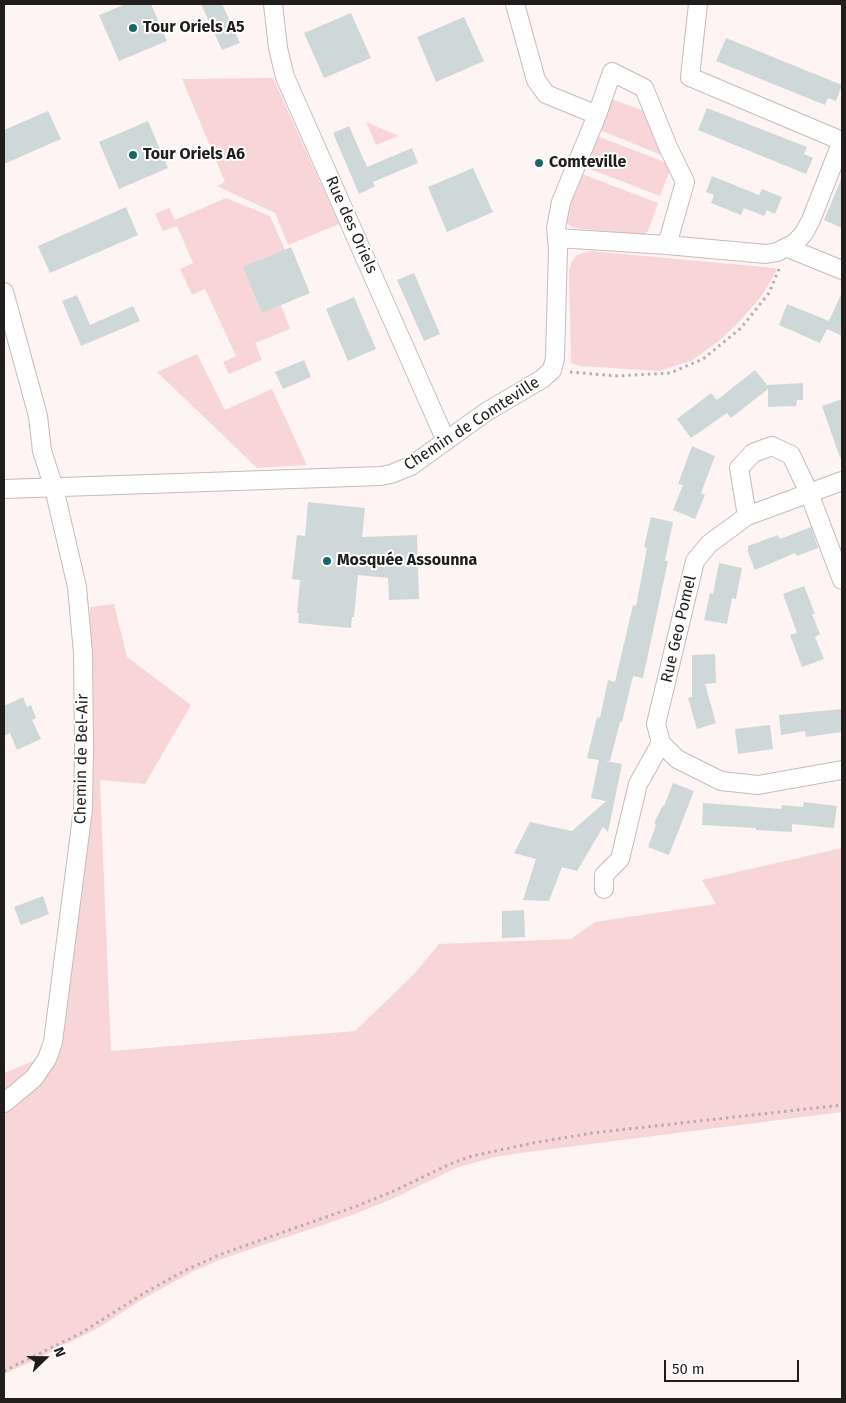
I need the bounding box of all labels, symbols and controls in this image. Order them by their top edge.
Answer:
place label: Tour Oriels A5 [143,18,245,38]
marker: Tour Oriels A5 [127,22,139,34]
place label: Tour Oriels A6 [143,145,245,165]
marker: Tour Oriels A6 [127,149,139,161]
place label: Comteville [549,153,626,173]
marker: Comteville [533,157,545,169]
street label: Rue des Oriels [321,173,381,277]
street label: Chemin de Comteville [401,373,543,475]
place label: Mosquée Assounna [337,551,477,571]
marker: Mosquée Assounna [321,555,333,567]
street label: Rue Geo Pomel [657,573,701,685]
street label: Chemin de Bel-Air [71,694,93,824]
north arrow [20,1333,70,1383]
text: N [50,1345,69,1360]
scale bar [666,1350,801,1382]
text: 50 m [672,1360,705,1378]

